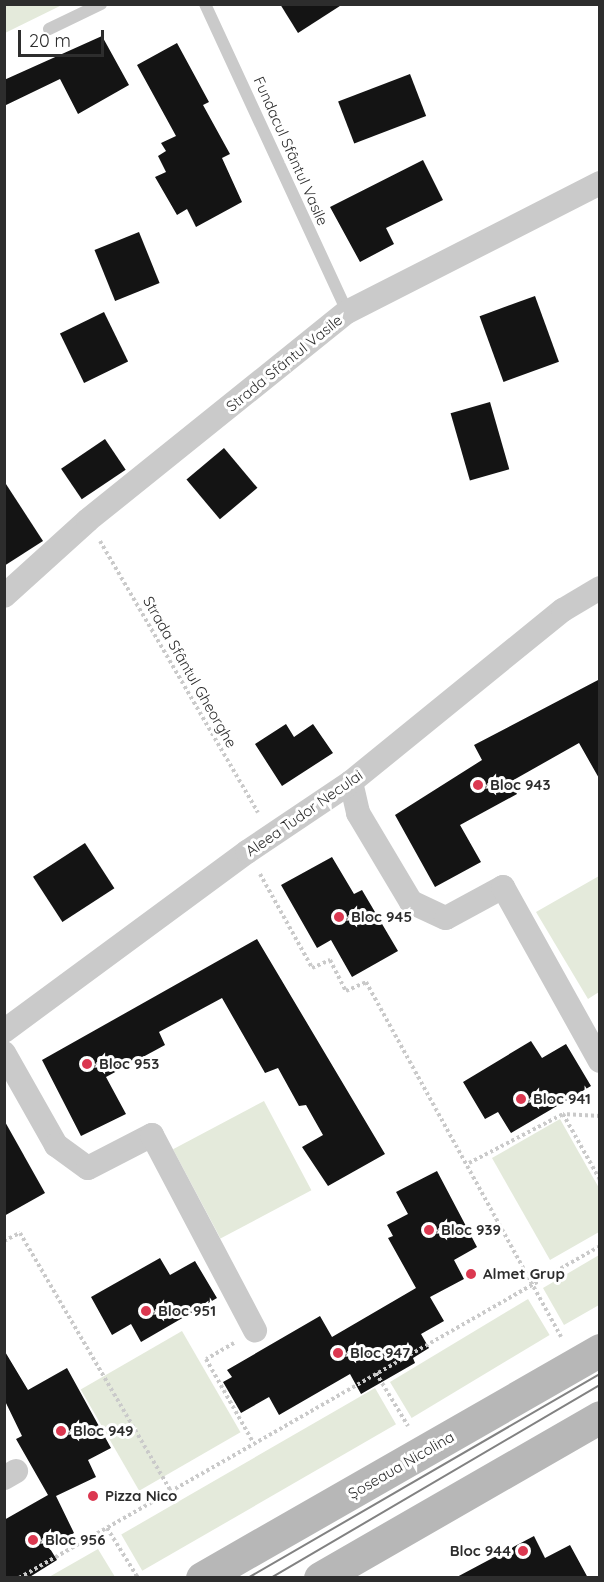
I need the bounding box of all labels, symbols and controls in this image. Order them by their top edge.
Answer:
scale bar [21,18,106,56]
text: 20 m [29,29,71,52]
street label: Fundacul Sfântul Vasile [250,74,332,228]
street label: Strada Sfântul Vasile [222,311,346,415]
street label: Strada Sfântul Gheorghe [139,593,241,751]
street label: Aleea Tudor Neculai [242,766,366,860]
place label: Bloc 943 [490,776,550,794]
marker: Bloc 943 [471,778,485,792]
place label: Bloc 945 [351,908,412,926]
marker: Bloc 945 [332,910,346,924]
place label: Bloc 953 [99,1055,159,1073]
marker: Bloc 953 [80,1057,94,1071]
place label: Bloc 941 [533,1090,591,1108]
marker: Bloc 941 [514,1092,528,1106]
place label: Bloc 939 [441,1221,501,1239]
marker: Bloc 939 [422,1223,436,1237]
place label: Almet Grup [483,1265,565,1283]
marker: Almet Grup [464,1267,478,1281]
place label: Bloc 951 [158,1302,216,1320]
marker: Bloc 951 [139,1304,153,1318]
place label: Bloc 947 [350,1344,410,1362]
marker: Bloc 947 [331,1346,345,1360]
place label: Bloc 949 [73,1422,134,1440]
marker: Bloc 949 [54,1424,68,1438]
street label: Șoseaua Nicolina [345,1427,457,1503]
place label: Pizza Nico [105,1487,177,1505]
marker: Pizza Nico [86,1489,100,1503]
place label: Bloc 956 [45,1531,105,1549]
marker: Bloc 956 [26,1533,40,1547]
place label: Bloc 944 [450,1542,511,1560]
marker: Bloc 944 [516,1544,530,1558]

